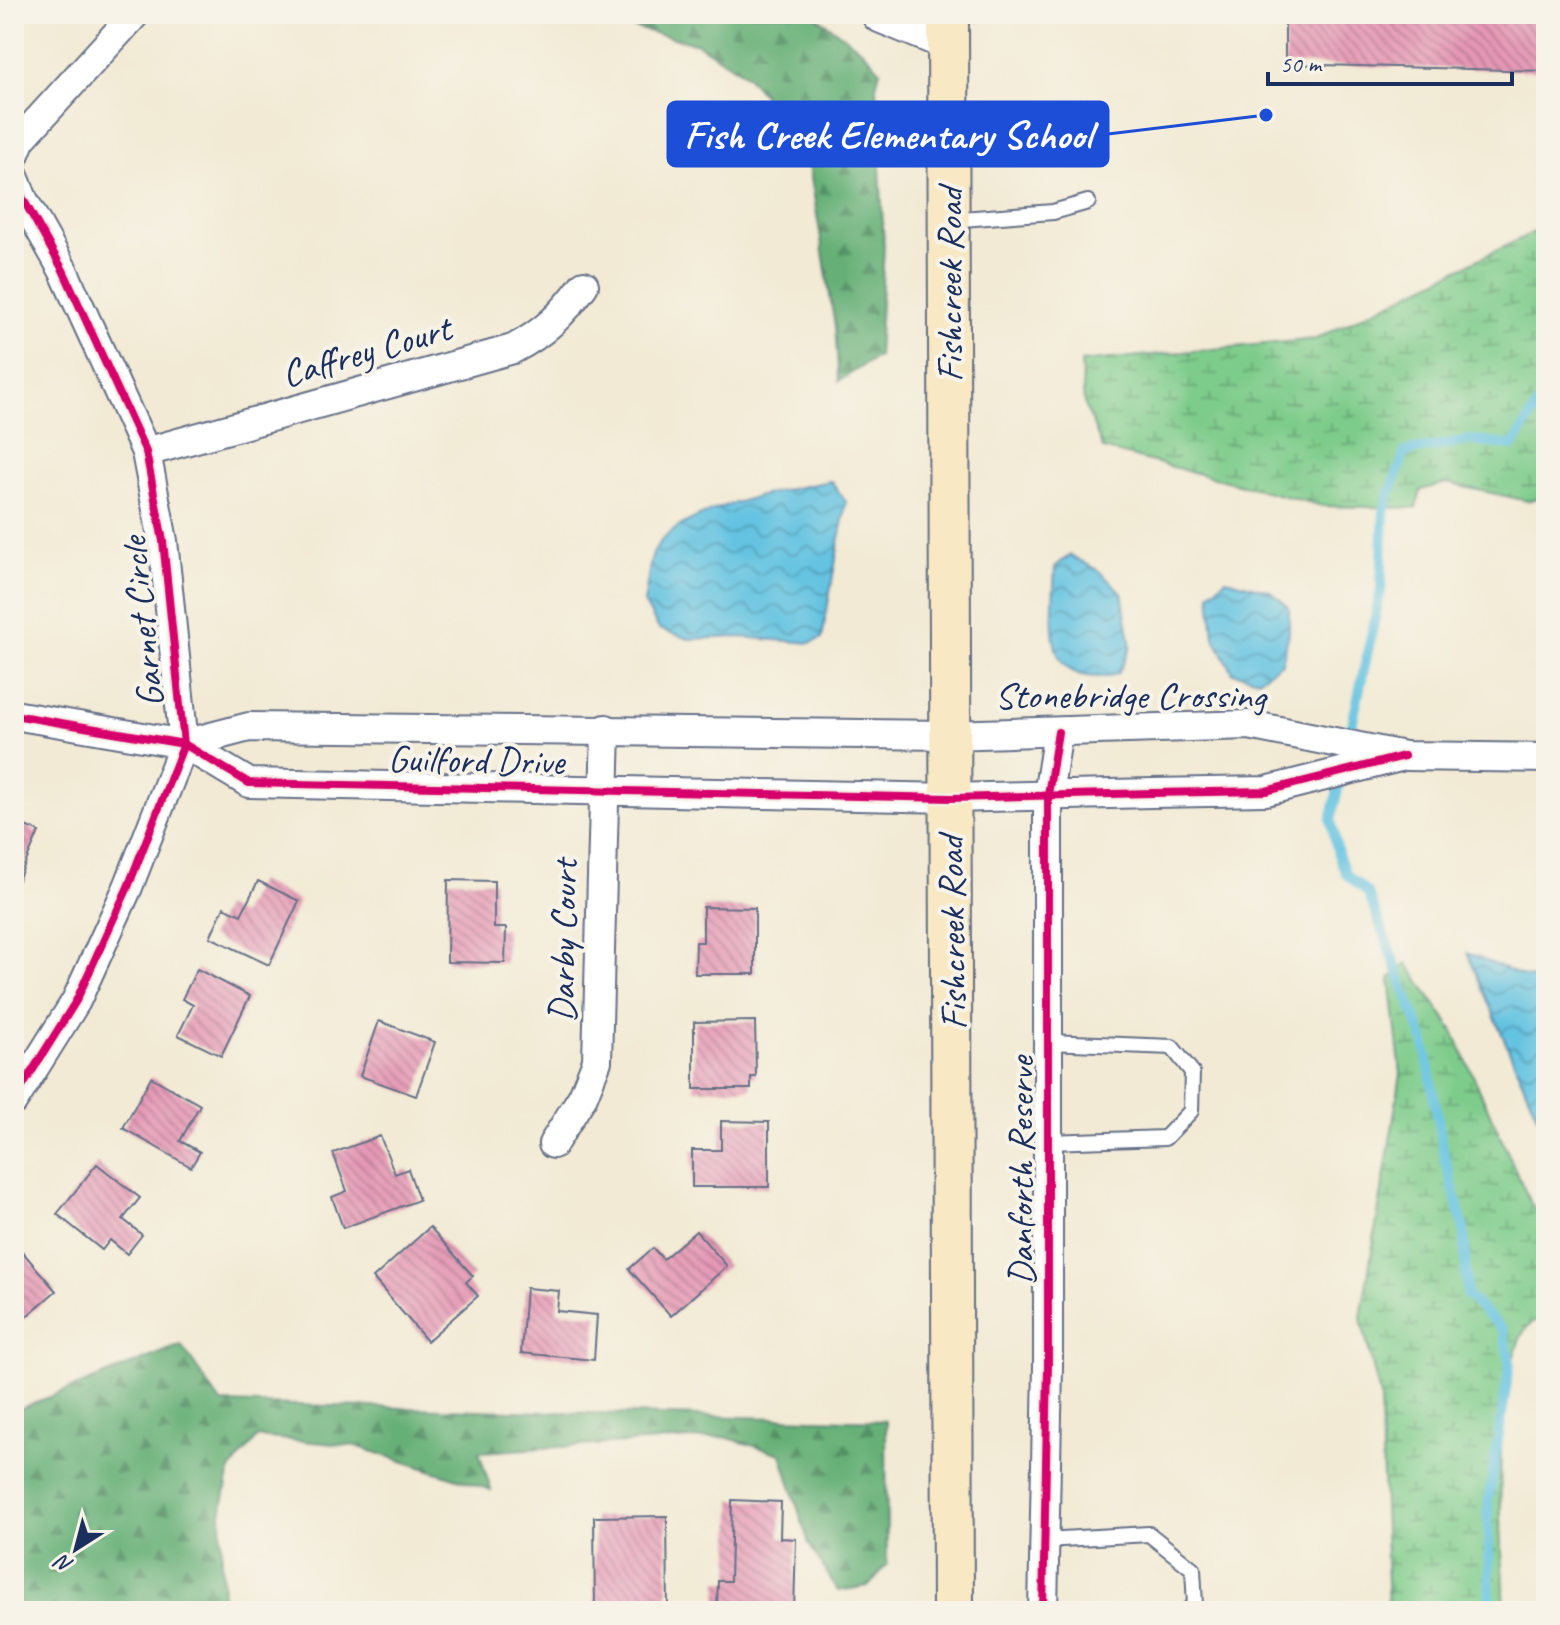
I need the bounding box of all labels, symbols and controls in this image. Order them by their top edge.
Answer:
scale bar [1268,36,1512,86]
text: 50 m [1280,49,1323,79]
callout: Fish Creek Elementary School [668,102,1108,166]
text: Fish Creek Elementary School [684,110,1100,160]
street label: Fishcreek Road [926,183,973,382]
street label: Caffrey Court [276,304,459,397]
street label: Garnet Circle [109,532,174,709]
street label: Stonebridge Crossing [995,672,1268,719]
street label: Guilford Drive [388,735,567,785]
street label: Fishcreek Road [927,830,977,1030]
street label: Darby Court [538,856,588,1023]
street label: Danforth Reserve [997,1054,1044,1286]
north arrow [36,1509,116,1589]
text: N [48,1547,79,1580]

